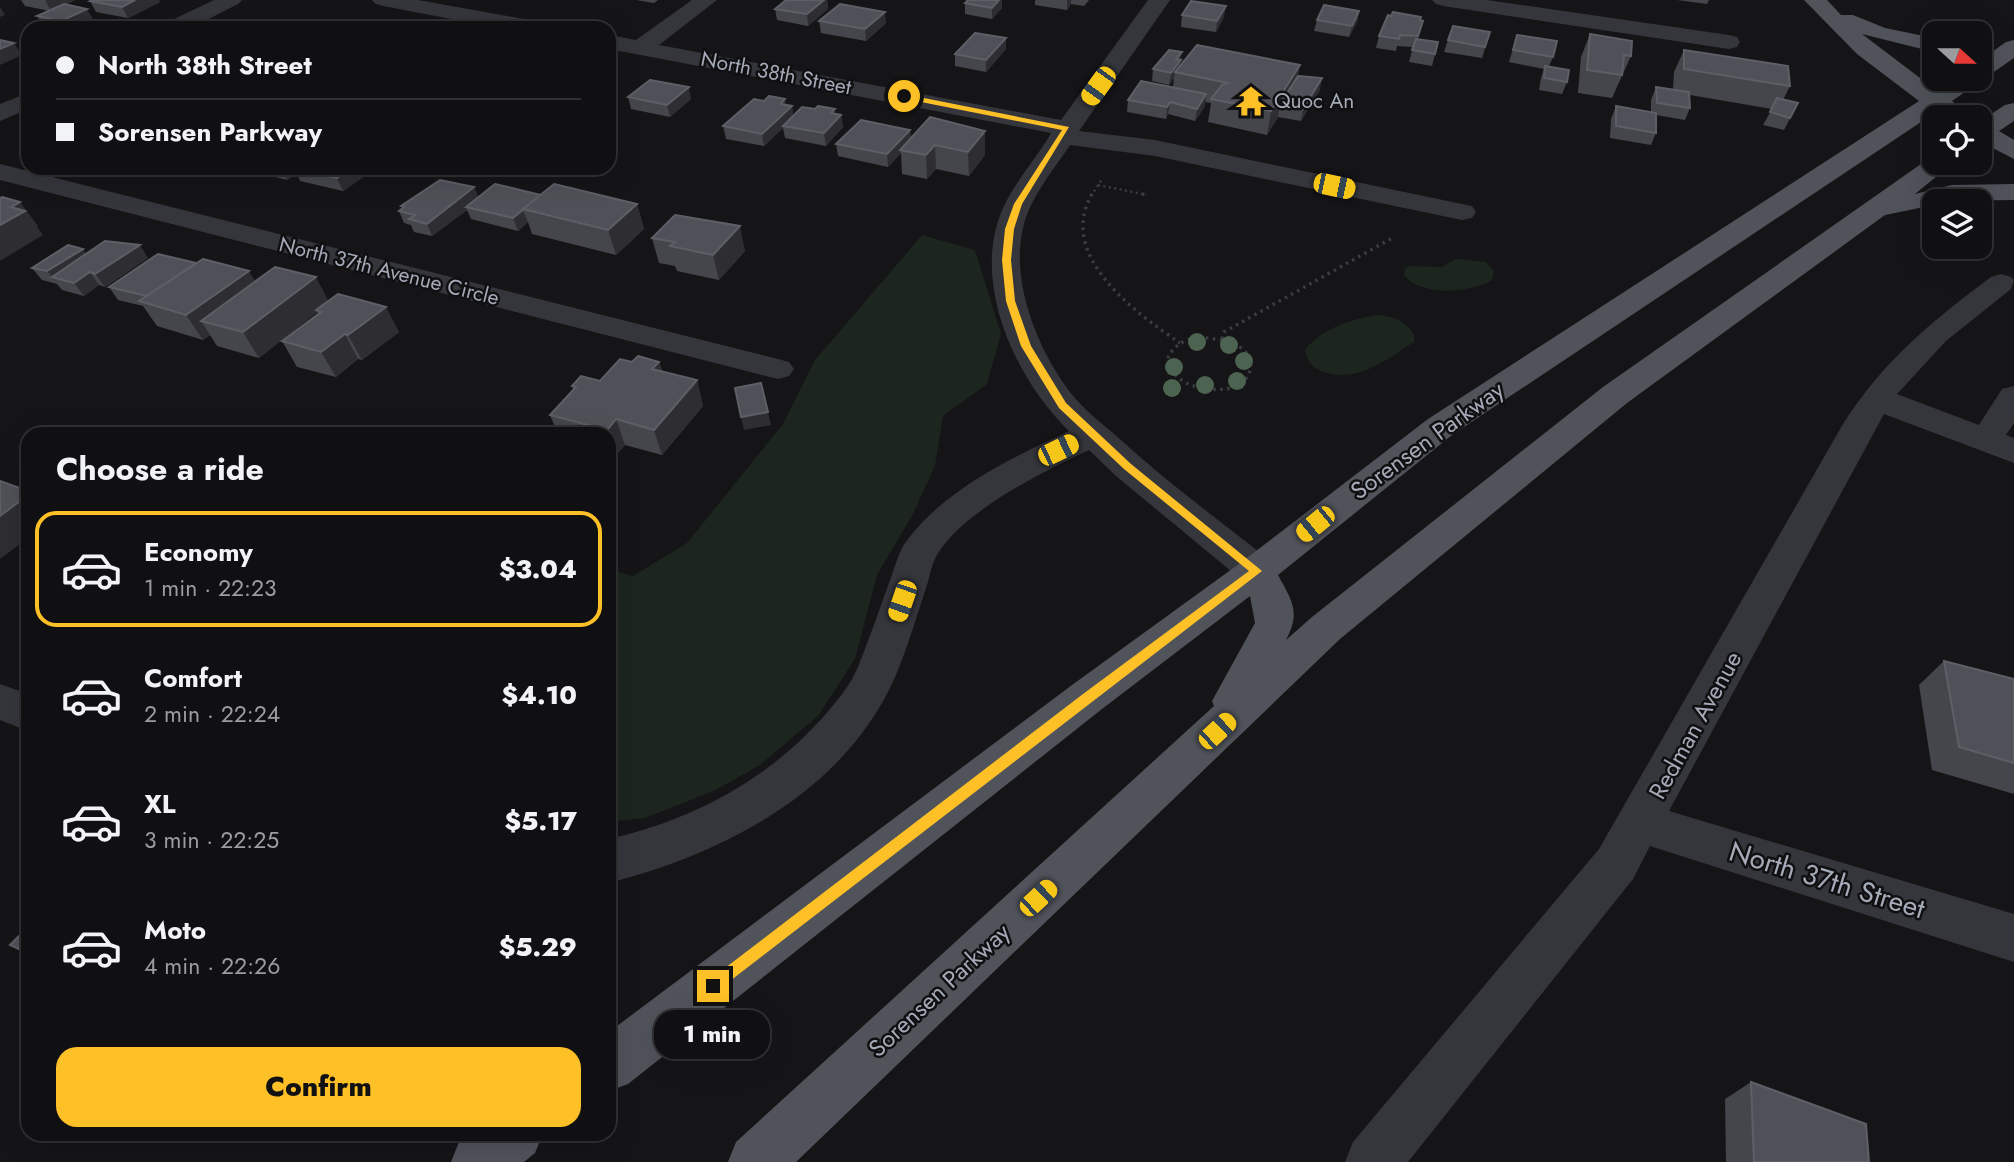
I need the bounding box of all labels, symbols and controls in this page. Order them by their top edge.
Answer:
north arrow [1922,21,1992,91]
map controls [1922,21,1992,259]
street label: North 38th Street [698,44,854,102]
text: North 38th Street [98,46,312,84]
car [1078,63,1119,109]
route start [888,80,920,112]
temple icon: Quoc An [1234,84,1268,118]
place label: Quoc An [1274,86,1354,116]
button: locate [1922,105,1992,175]
text: Sorensen Parkway [98,113,322,151]
car [1312,171,1357,201]
button: layers [1922,189,1992,259]
street label: North 37th Avenue Circle [276,229,502,313]
street label: Sorensen Parkway [1343,372,1511,508]
car [1035,431,1082,469]
text: Choose a ride [56,446,264,492]
car [1293,503,1338,545]
text: Economy [144,533,253,571]
icon: car [60,538,123,601]
text: $3.04 [499,550,577,588]
text: 1 min · 22:23 [144,571,277,605]
car [886,578,919,624]
street label: Redman Avenue [1640,645,1750,805]
text: Comfort [144,659,242,697]
icon: car [60,664,123,727]
text: $4.10 [502,676,577,714]
text: 2 min · 22:24 [144,697,280,731]
car [1195,709,1240,753]
text: XL [144,785,176,823]
icon: car [60,790,123,853]
text: $5.17 [505,802,577,840]
text: 3 min · 22:25 [144,823,279,857]
street label: North 37th Street [1724,831,1930,929]
car [1016,876,1061,920]
text: Moto [144,911,206,949]
street label: Sorensen Parkway [860,915,1018,1065]
icon: car [60,916,123,979]
text: $5.29 [499,928,577,966]
text: 4 min · 22:26 [144,949,280,983]
route end [697,970,729,1002]
callout: 1 min [655,1010,771,1060]
text: 1 min [683,1017,741,1051]
button: Confirm [56,1047,581,1127]

